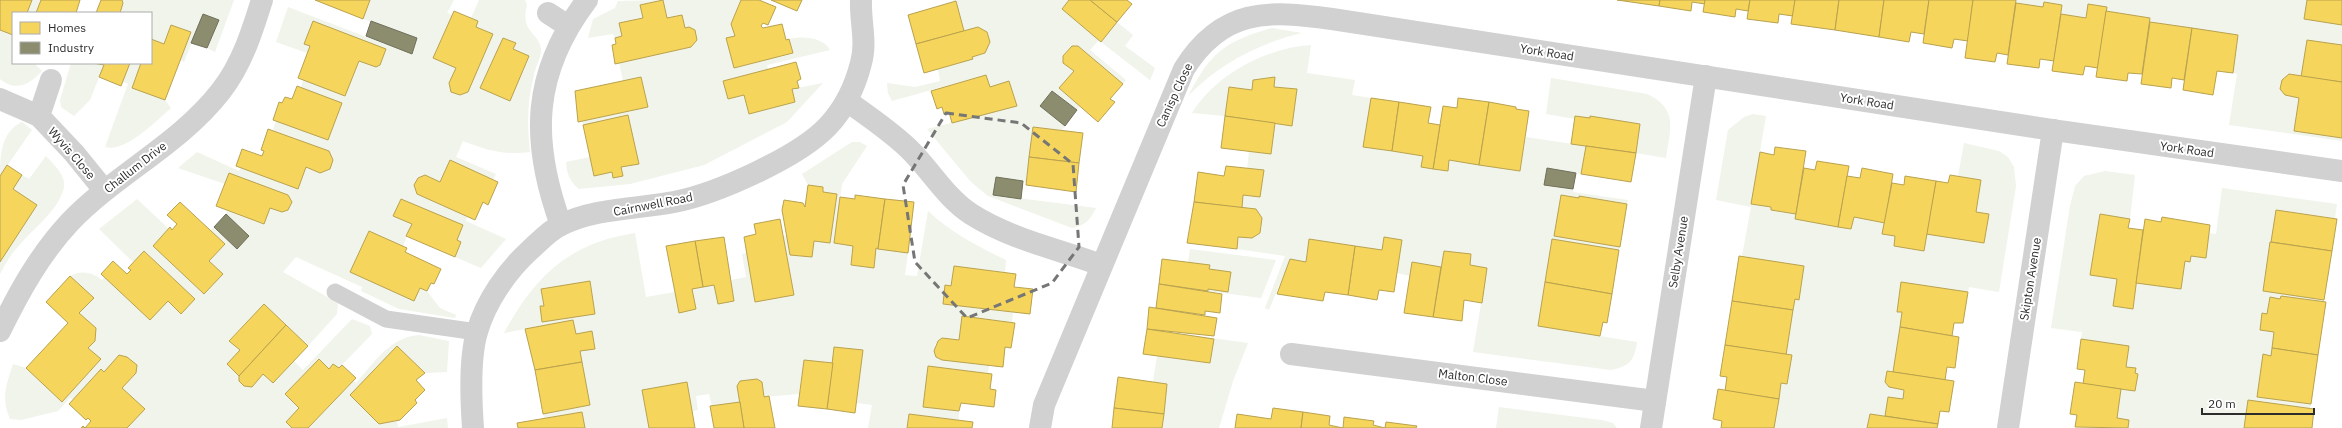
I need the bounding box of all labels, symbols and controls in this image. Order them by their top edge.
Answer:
legend [12,12,152,64]
text: Homes [48,20,86,35]
text: Industry [48,40,94,55]
street label: York Road [1519,40,1575,64]
street label: Canisp Close [1153,60,1196,130]
street label: York Road [1839,89,1895,113]
street label: Wyvis Close [45,124,99,182]
street label: Challum Drive [101,138,170,196]
street label: York Road [2159,138,2215,160]
street label: Cairnwell Road [612,189,694,219]
street label: Selby Avenue [1665,215,1691,289]
street label: Skipton Avenue [2016,236,2044,322]
street label: Malton Close [1437,365,1509,389]
scale bar [2202,390,2314,416]
text: 20 m [2208,396,2236,411]

